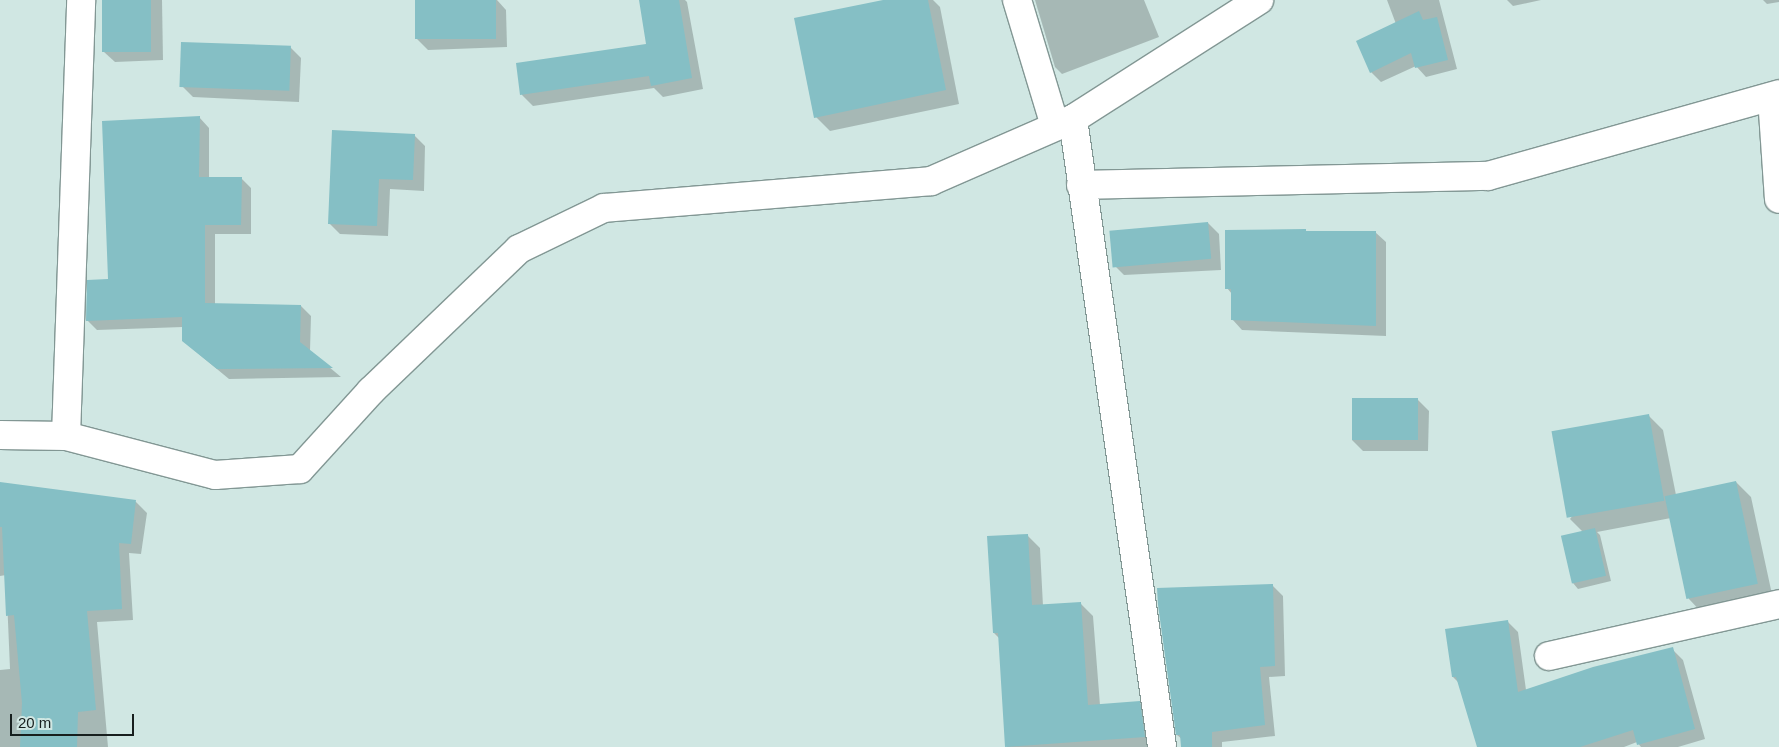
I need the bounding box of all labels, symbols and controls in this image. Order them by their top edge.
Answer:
scale bar [12,704,136,736]
text: 20 m [18,714,51,731]

